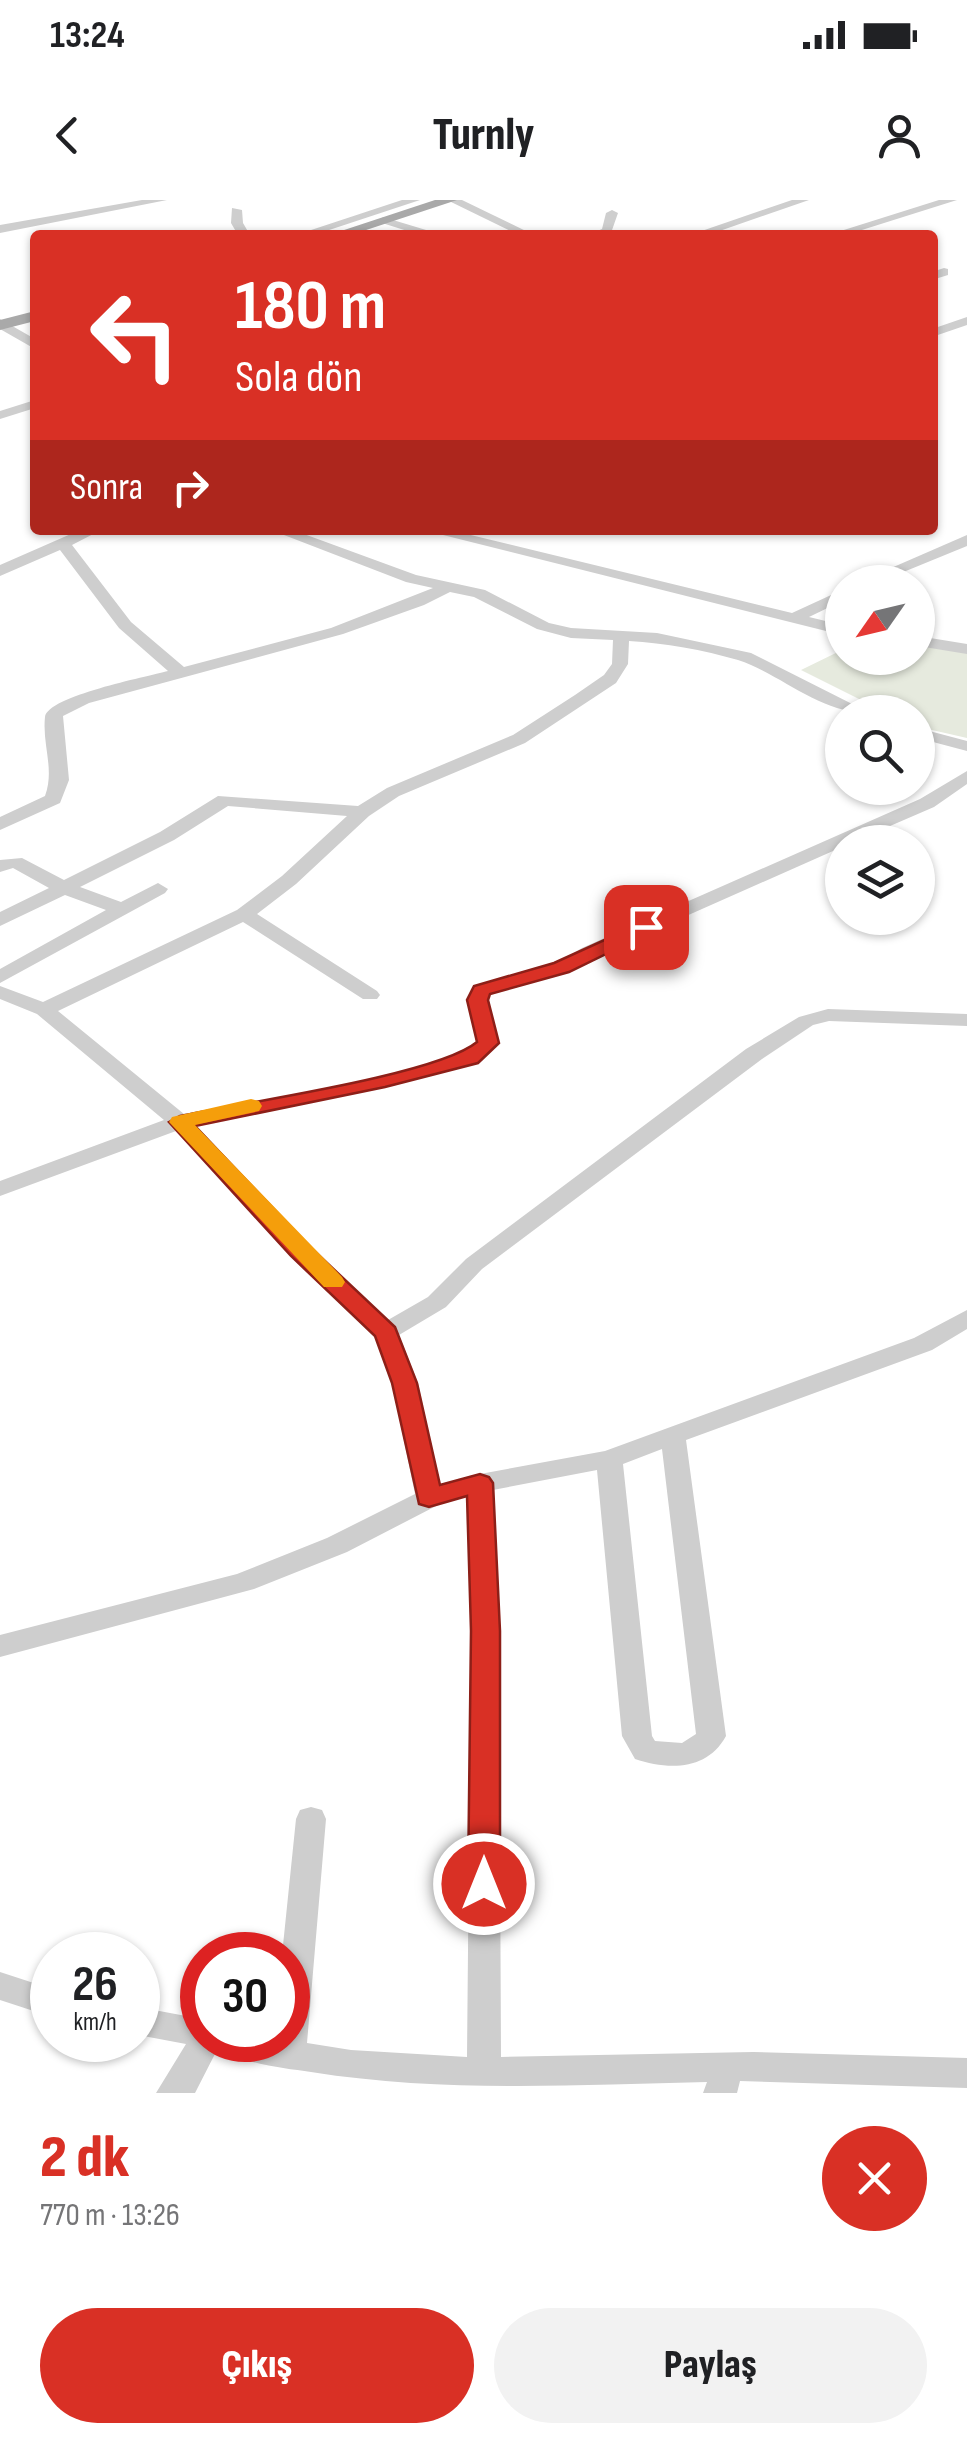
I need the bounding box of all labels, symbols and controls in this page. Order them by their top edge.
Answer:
text: 13:24 [50,13,125,58]
icon: back [40,108,95,163]
text: Turnly [433,108,534,163]
icon: person [872,108,927,163]
text: 180 m [235,265,386,349]
icon: left [70,270,200,400]
text: Sola dön [235,350,363,405]
icon: right [163,460,218,515]
text: Sonra [70,465,143,510]
north arrow [825,565,935,675]
map controls [825,565,935,935]
button: search [825,695,935,805]
button: layers [825,825,935,935]
pin [604,885,689,970]
icon: arrive [619,900,674,955]
position arrow [432,1832,536,1936]
speed limit sign: 30 [180,1932,310,2062]
text: 26 [72,1955,118,2015]
text: km/h [73,2007,117,2038]
text: 2 dk [40,2122,129,2194]
button: close [822,2126,927,2231]
text: 770 m · 13:26 [40,2196,180,2235]
button: Çıkış [40,2308,474,2423]
button: Paylaş [494,2308,927,2423]

